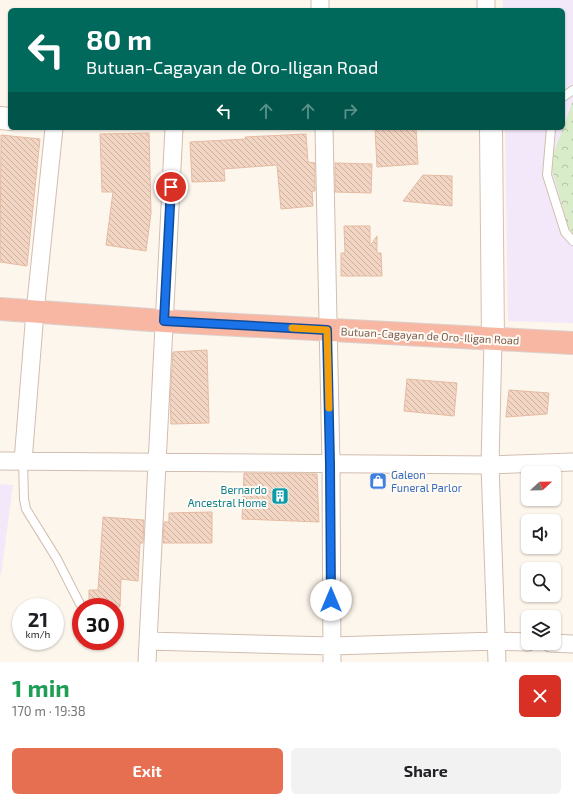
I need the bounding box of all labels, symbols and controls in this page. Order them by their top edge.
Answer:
text: 80 m [86,22,152,56]
icon: left [20,24,72,76]
text: Butuan-Cagayan de Oro-Iligan Road [86,56,378,78]
icon: left [213,100,235,122]
icon: ahead [255,100,277,122]
icon: ahead [297,100,319,122]
icon: right [339,100,361,122]
pin [154,170,188,204]
icon: arrive [160,176,182,198]
street label: Butuan-Cagayan de Oro-Iligan Road [340,324,520,347]
north arrow [521,466,561,506]
map controls [521,466,561,650]
place label: Galeon Funeral Parlor [391,468,463,494]
shop icon: Galeon Funeral Parlor [368,471,388,491]
place label: Bernardo Ancestral Home [188,483,267,509]
building icon: Bernardo Ancestral Home [270,486,290,506]
button: sound [521,514,561,554]
button: search [521,562,561,602]
position arrow [310,579,352,621]
speed limit sign: 30 [72,598,124,650]
text: 21 [28,607,48,631]
button: layers [521,610,561,650]
text: km/h [26,628,50,640]
text: 1 min [12,673,70,702]
button: close [519,675,561,717]
text: 170 m · 19:38 [12,703,86,719]
button: Exit [12,748,283,794]
button: Share [291,748,561,794]

